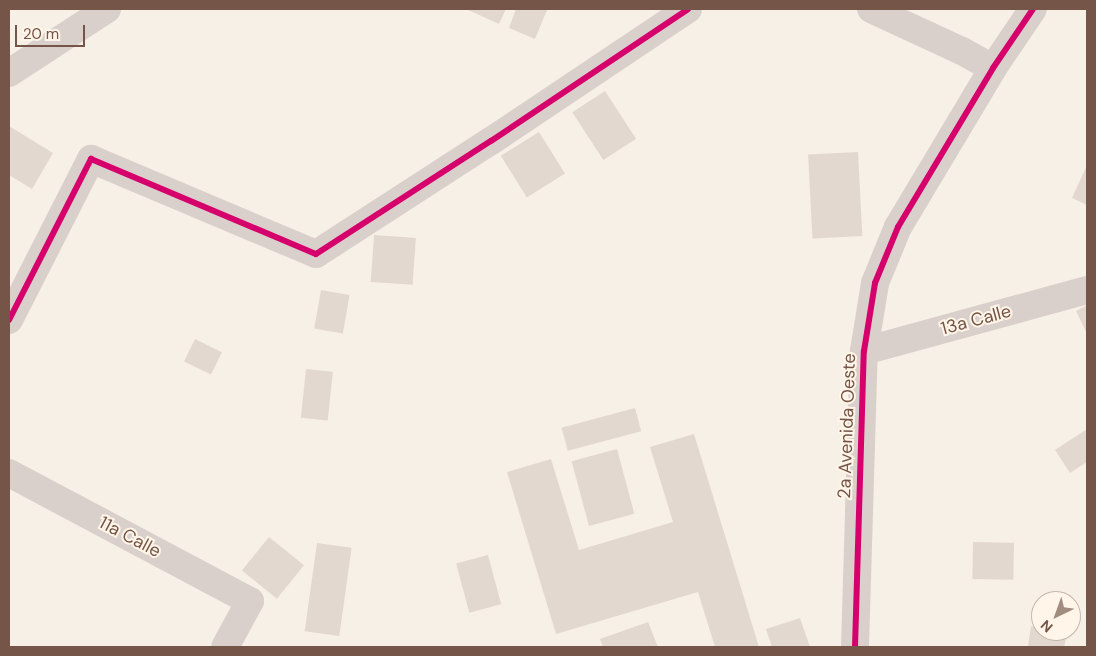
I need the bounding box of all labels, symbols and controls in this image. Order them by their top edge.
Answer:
scale bar [18,15,88,47]
text: 20 m [23,24,59,44]
street label: 13a Calle [939,300,1013,340]
street label: 2a Avenida Oeste [834,353,860,499]
street label: 11a Calle [95,512,165,562]
north arrow [1031,591,1081,641]
text: N [1037,616,1056,637]

